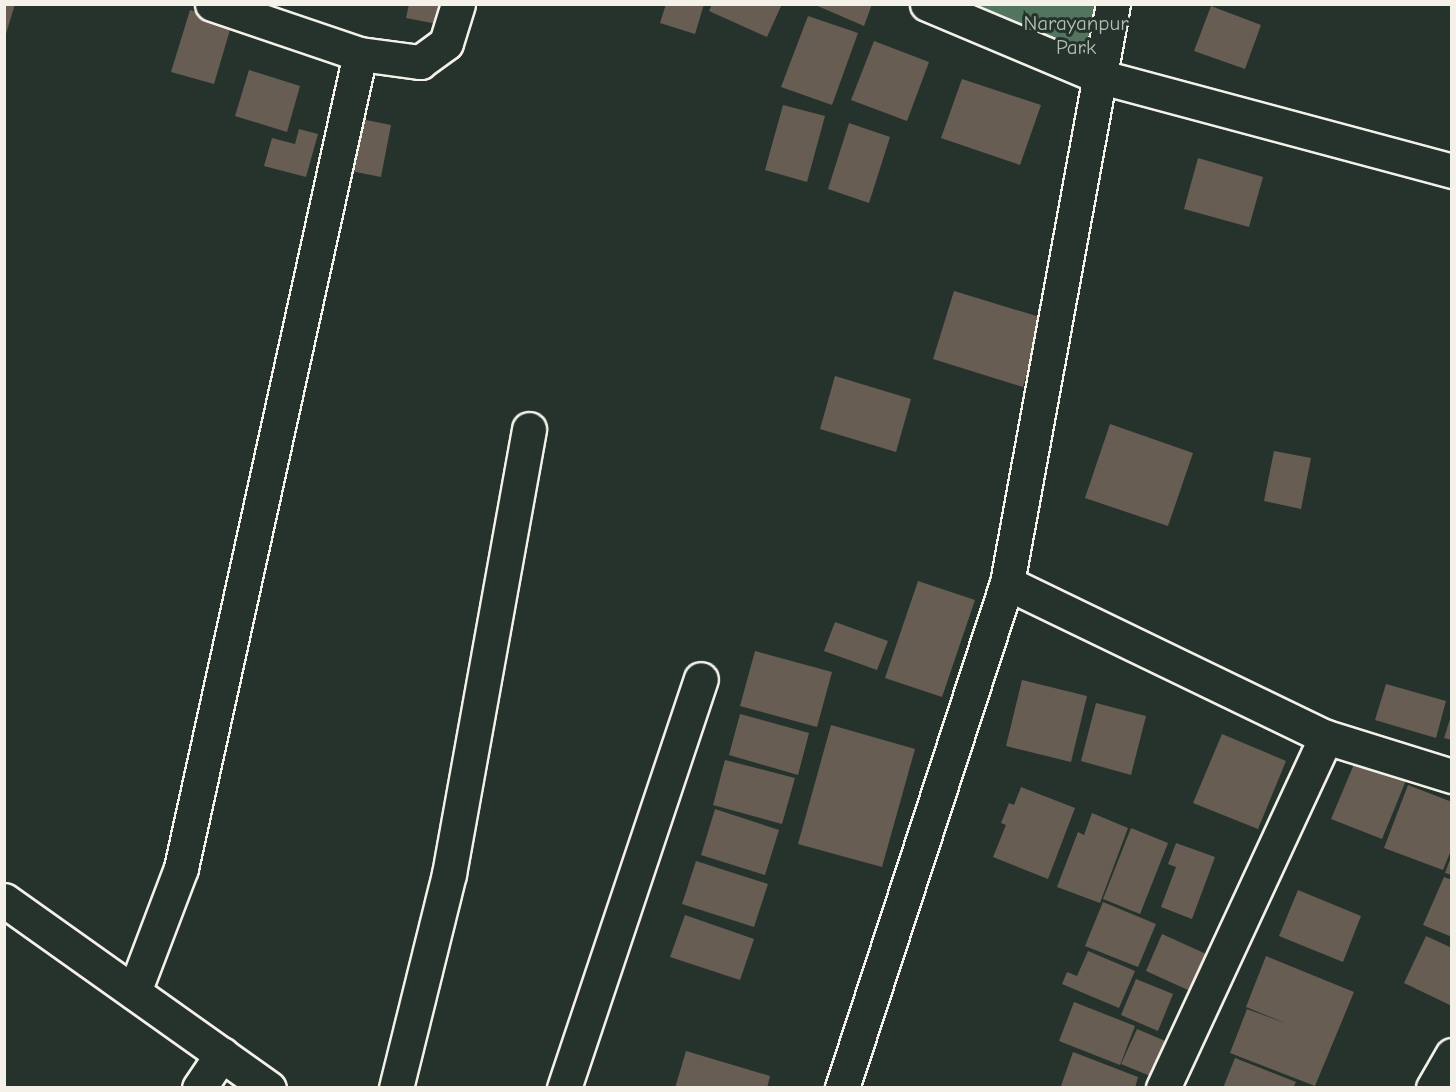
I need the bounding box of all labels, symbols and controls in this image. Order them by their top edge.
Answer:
park label: Narayanpur Park [1023,10,1129,60]

